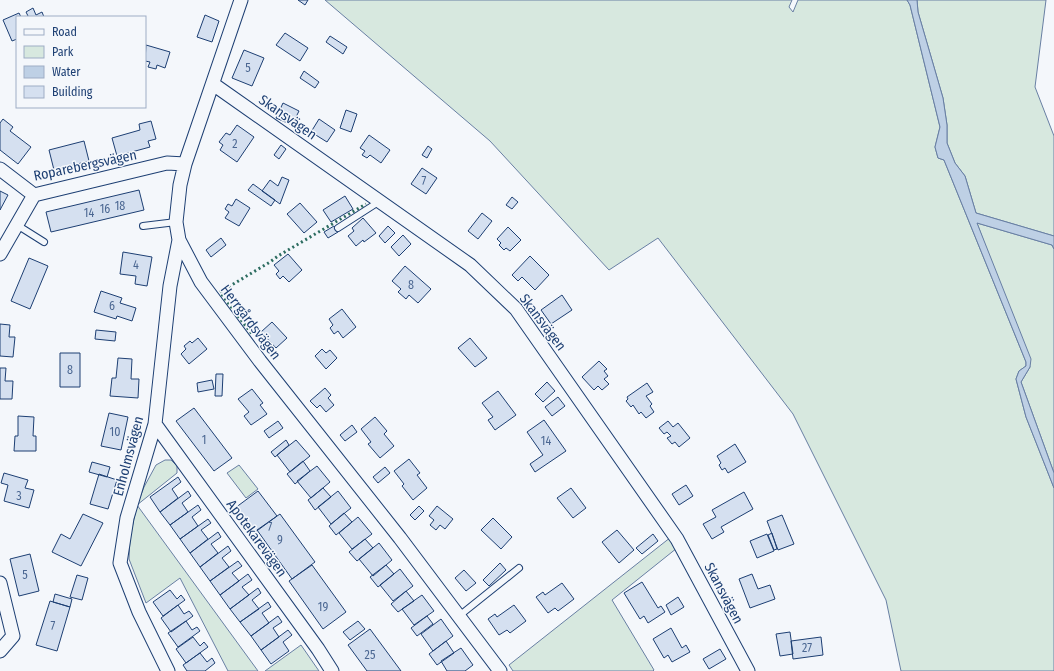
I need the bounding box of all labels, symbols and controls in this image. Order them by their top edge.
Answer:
legend [16,16,146,108]
text: Road [52,25,77,39]
text: Park [52,45,74,59]
house number: 5 [245,61,251,75]
text: Water [52,65,81,79]
text: Building [52,85,93,99]
street label: Skansvägen [256,91,320,143]
house number: 2 [232,137,238,151]
street label: Roparebergsvägen [32,146,138,185]
house number: 7 [422,174,427,188]
house number: 18 [115,199,125,213]
house number: 16 [100,202,110,216]
house number: 14 [84,206,94,220]
house number: 4 [133,258,139,272]
house number: 8 [408,278,414,292]
street label: Herrgårdsvägen [217,282,284,363]
street label: Skansvägen [516,291,569,354]
house number: 6 [109,299,115,313]
house number: 8 [67,363,73,377]
street label: Enholmsvägen [110,414,147,498]
house number: 10 [110,425,120,439]
house number: 1 [202,433,206,447]
house number: 14 [541,434,551,448]
house number: 3 [16,489,22,503]
street label: Apotekarevägen [223,496,290,580]
house number: 7 [268,520,273,534]
house number: 9 [277,533,283,547]
street label: Skansvägen [700,560,747,627]
house number: 5 [22,568,28,582]
house number: 19 [318,600,328,614]
house number: 7 [51,619,56,633]
house number: 27 [802,641,812,655]
house number: 25 [365,648,376,662]

